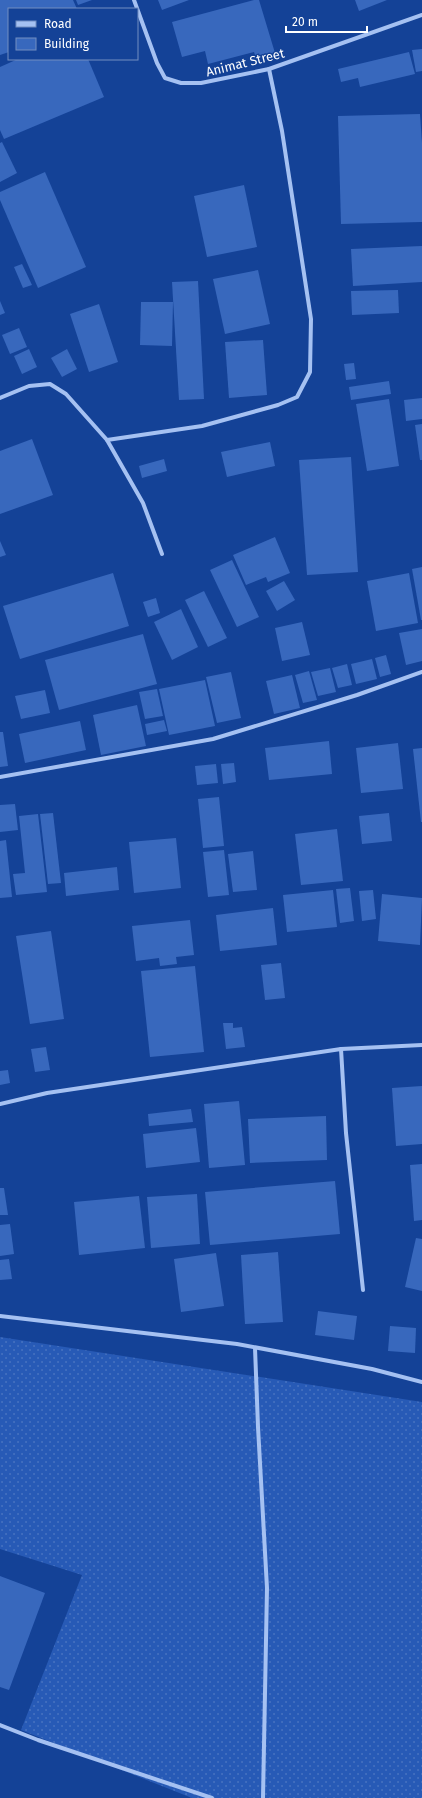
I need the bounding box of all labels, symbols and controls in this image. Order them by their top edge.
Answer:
legend [8,8,138,60]
scale bar [286,8,367,34]
text: 20 m [292,15,318,29]
text: Road [44,17,72,31]
text: Building [44,37,90,51]
street label: Animat Street [204,45,286,79]

